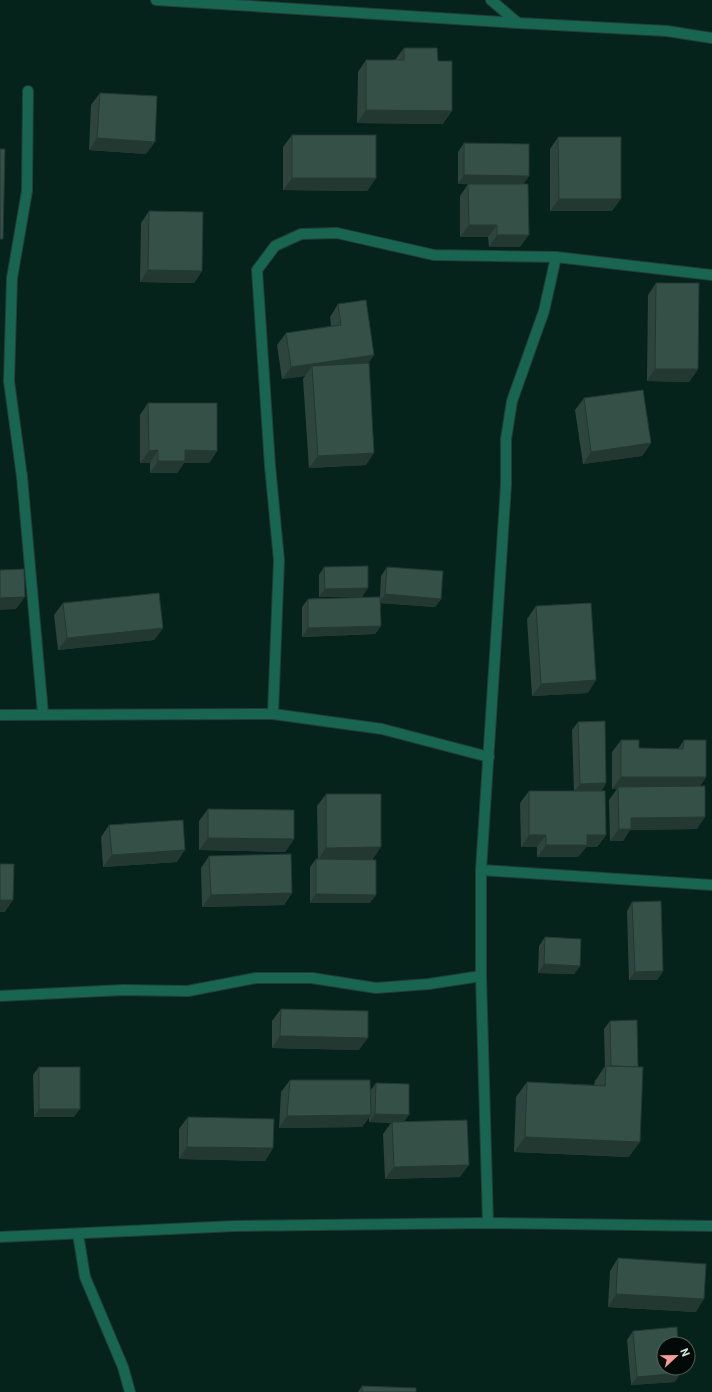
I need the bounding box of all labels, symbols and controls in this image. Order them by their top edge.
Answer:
north arrow [656,1336,696,1376]
text: N [677,1346,692,1359]

